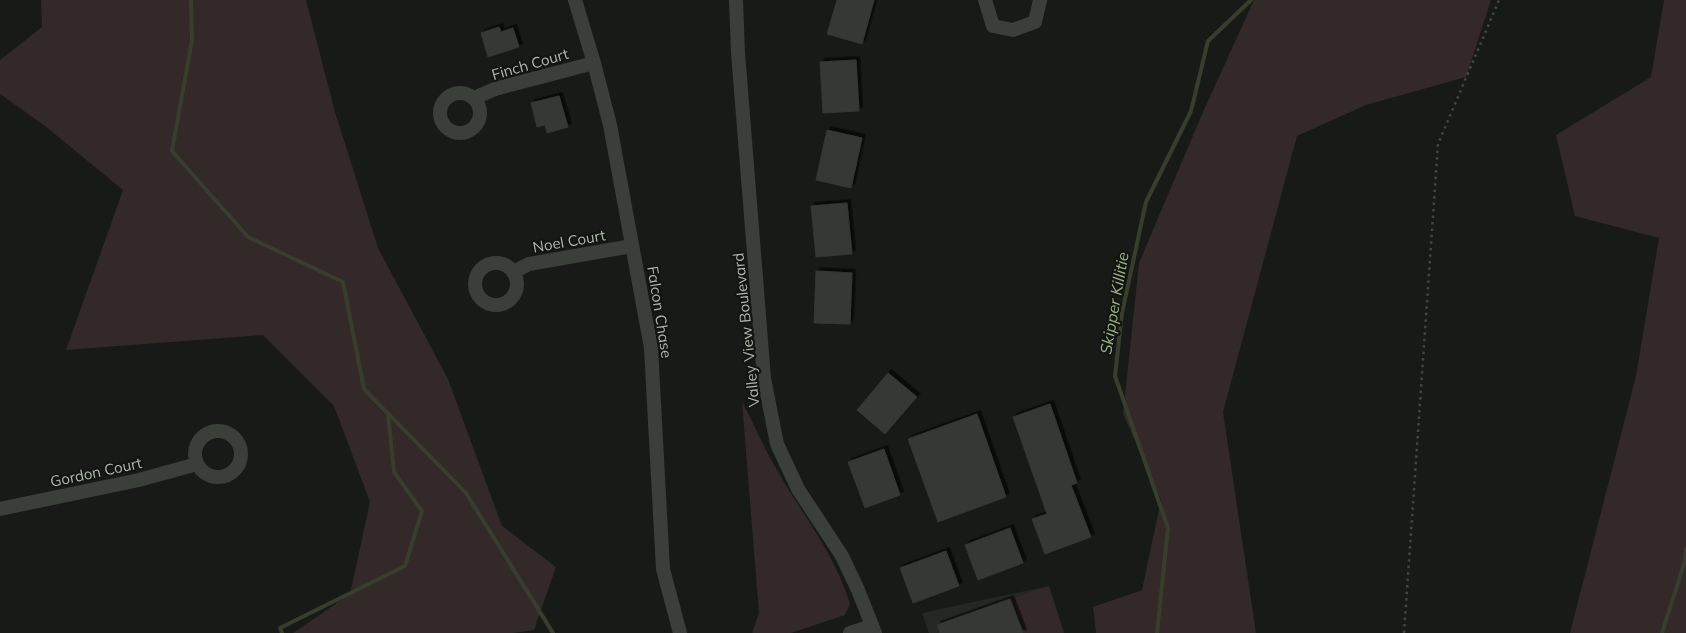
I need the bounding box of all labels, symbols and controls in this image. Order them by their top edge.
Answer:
street label: Finch Court [489,44,571,84]
street label: Noel Court [531,225,607,257]
water label: Skipper Killitie [1095,250,1133,356]
street label: Valley View Boulevard [728,252,764,408]
street label: Falcon Chase [643,265,677,359]
street label: Gordon Court [48,453,144,491]

